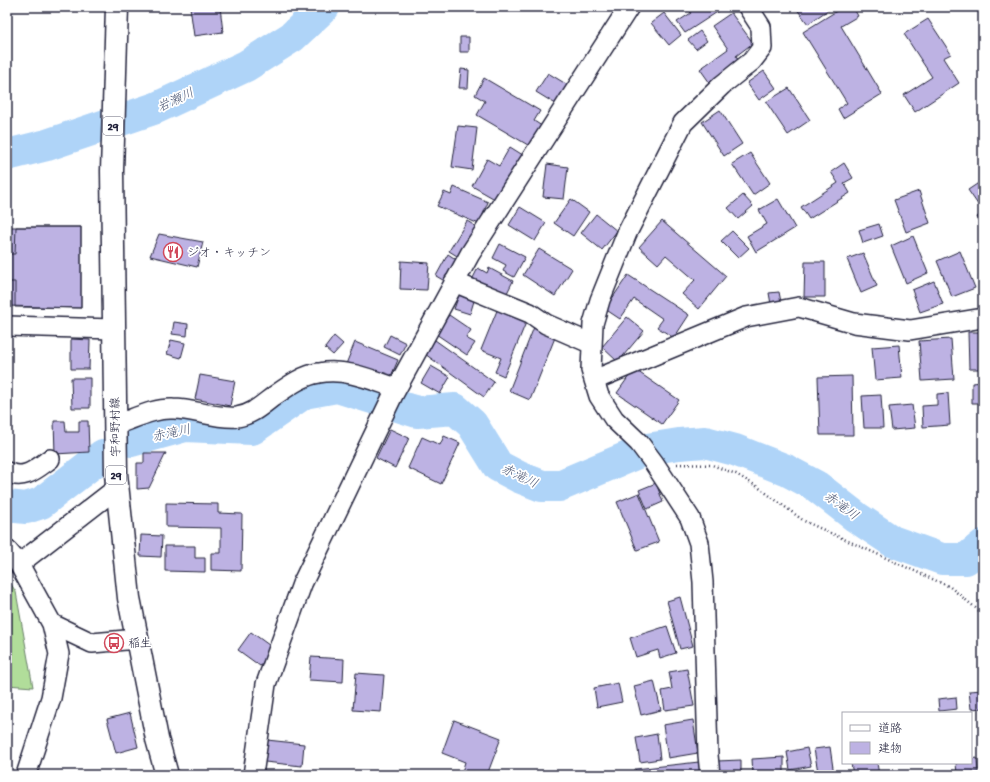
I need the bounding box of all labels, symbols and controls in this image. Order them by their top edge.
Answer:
water label: 岩瀬川 [155,85,197,116]
road number: 29 [103,117,123,135]
restaurant icon: ジオ・キッチン [162,241,184,263]
place label: ジオ・キッチン [187,247,271,261]
street label: 宇和野村線 [108,397,125,457]
water label: 赤滝川 [151,422,192,446]
water label: 赤滝川 [498,461,540,493]
road number: 29 [106,466,126,484]
water label: 赤滝川 [820,489,861,525]
bus stop icon: 稲生 [103,632,125,654]
place label: 稲生 [128,637,152,652]
legend [842,712,972,764]
text: 道路 [878,722,902,737]
text: 建物 [878,742,902,757]

